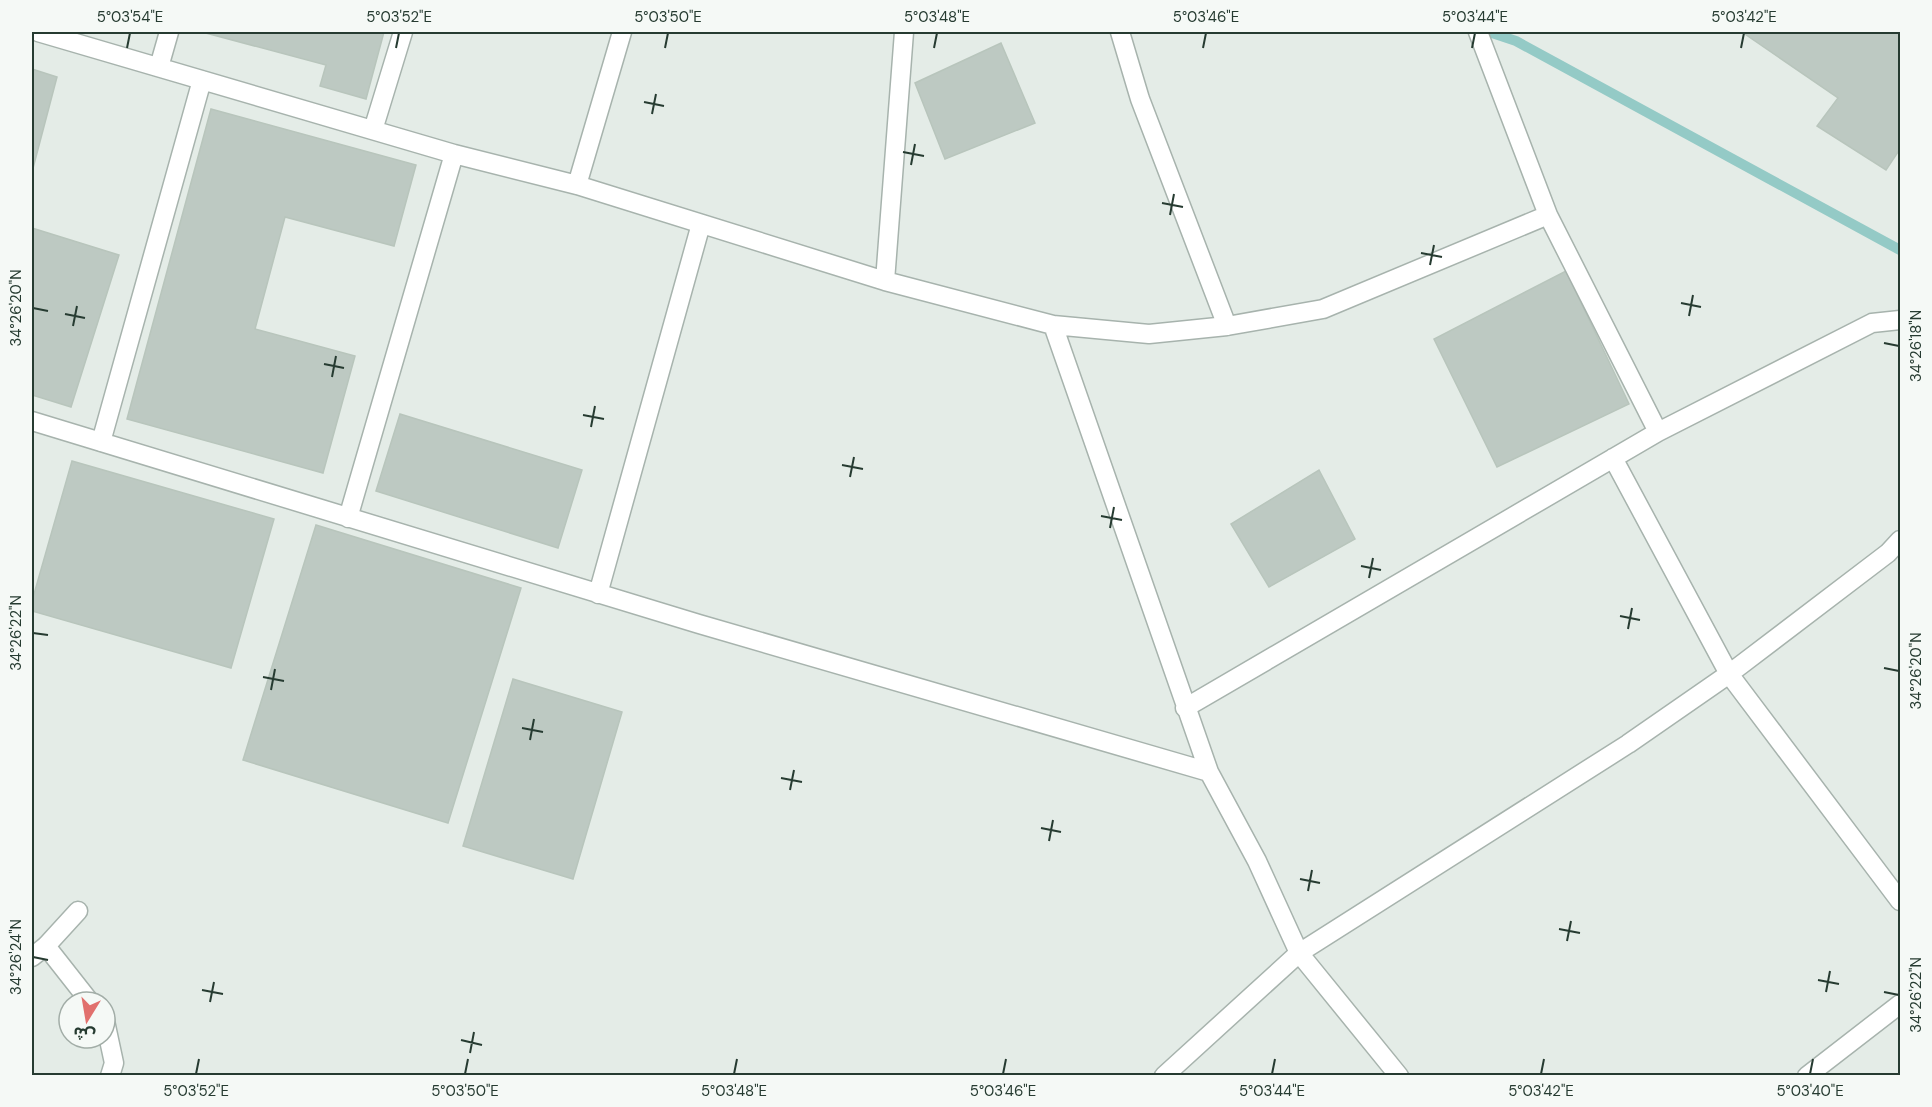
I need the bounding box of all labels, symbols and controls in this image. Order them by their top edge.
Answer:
text: 5°03'54"E [97,7,163,27]
text: 5°03'52"E [366,7,432,27]
text: 5°03'50"E [634,7,702,27]
text: 5°03'48"E [904,7,970,27]
text: 5°03'46"E [1173,7,1239,27]
text: 5°03'44"E [1442,7,1508,27]
text: 5°03'42"E [1711,7,1777,27]
text: 34°26'20"N [6,269,26,347]
text: 34°26'18"N [1906,310,1926,382]
text: 34°26'22"N [6,595,26,671]
text: 34°26'20"N [1906,632,1926,710]
text: 34°26'24"N [6,919,26,995]
text: 34°26'22"N [1906,957,1926,1033]
north arrow [57,990,117,1050]
text: ش [71,1022,97,1047]
text: 5°03'52"E [163,1081,229,1101]
text: 5°03'50"E [431,1081,499,1101]
text: 5°03'48"E [701,1081,767,1101]
text: 5°03'46"E [970,1081,1036,1101]
text: 5°03'44"E [1239,1081,1305,1101]
text: 5°03'42"E [1508,1081,1574,1101]
text: 5°03'40"E [1776,1081,1844,1101]

